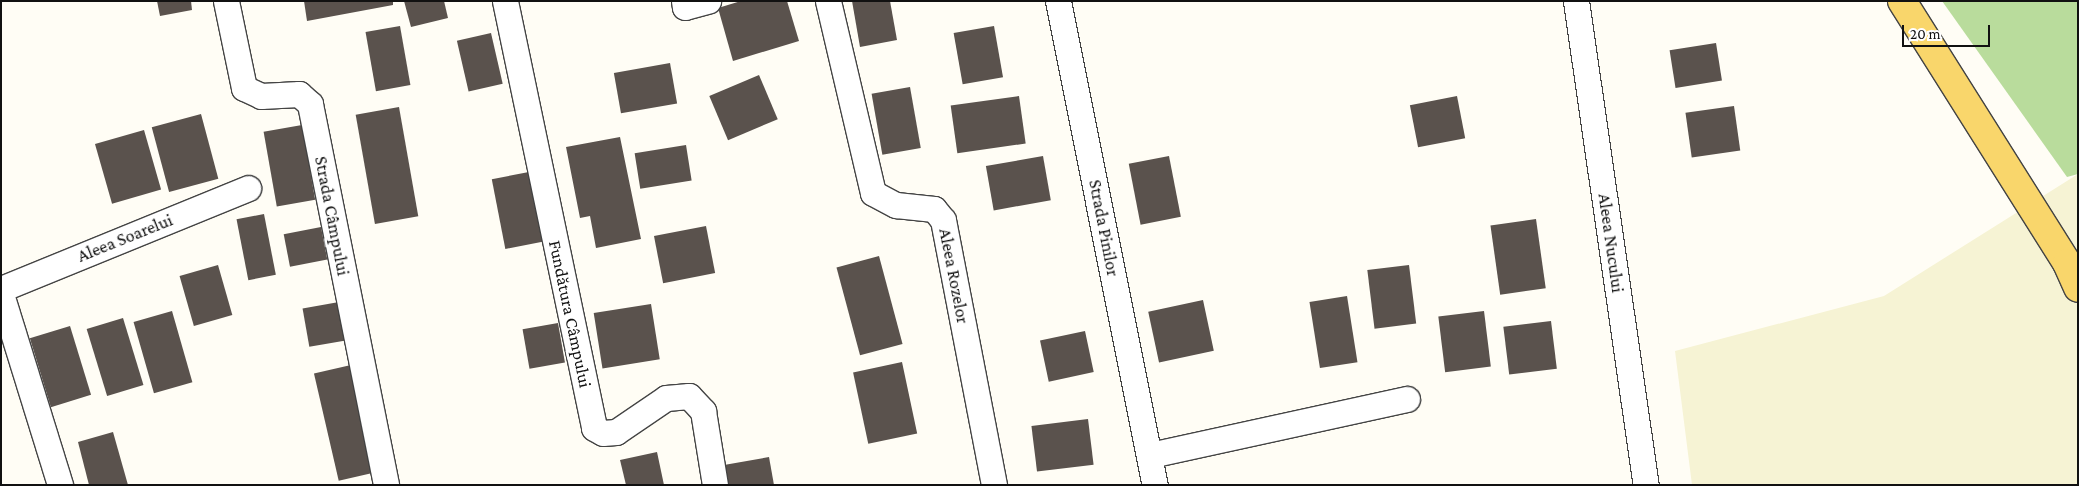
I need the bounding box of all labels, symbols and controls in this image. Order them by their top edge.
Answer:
scale bar [1904,15,1992,47]
text: 20 m [1910,26,1941,42]
street label: Strada Câmpului [310,154,354,278]
street label: Strada Pinilor [1084,178,1124,278]
street label: Aleea Nucului [1593,192,1629,294]
street label: Aleea Soarelui [74,209,176,267]
street label: Aleea Rozelor [934,226,974,326]
street label: Fundătura Câmpului [544,238,596,390]

